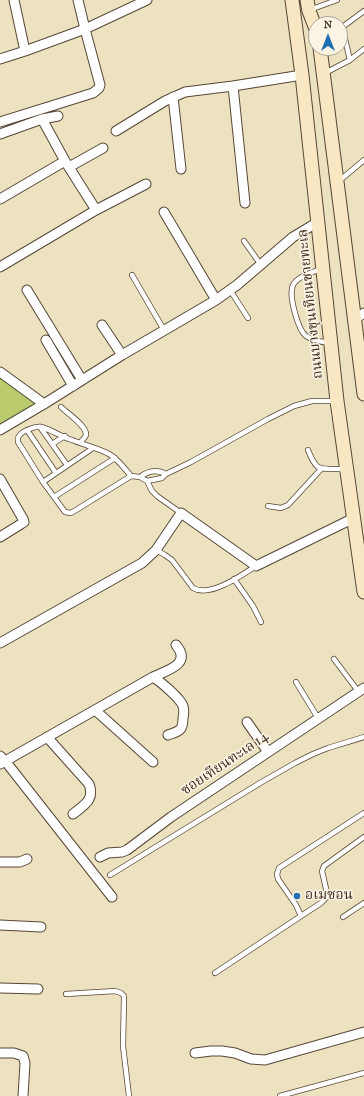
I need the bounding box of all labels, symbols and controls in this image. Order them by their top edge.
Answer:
north arrow [308,16,348,56]
text: N [324,18,332,31]
street label: ถนนบางขุนเทียนชายทะเล [295,228,327,380]
street label: ซอยเทียนทะเล 14 [178,729,272,799]
place label: อเมซอน [305,888,353,904]
marker: อเมซอน [292,891,302,901]

